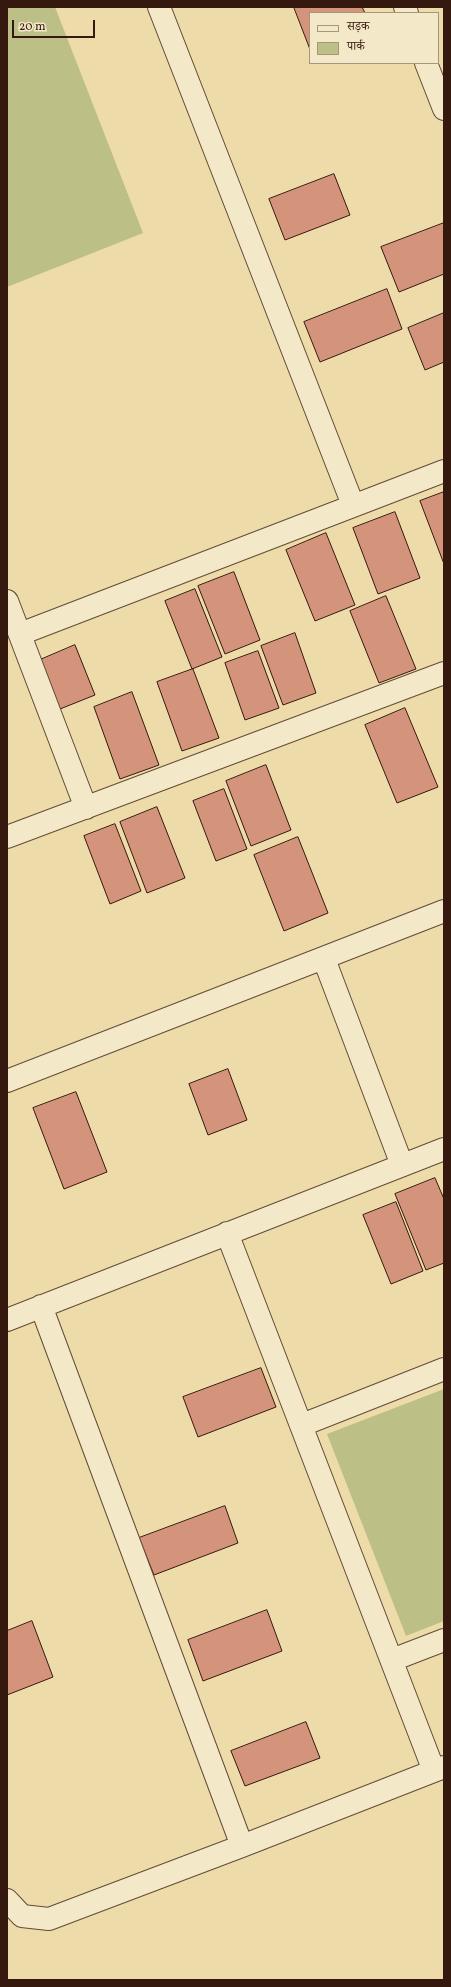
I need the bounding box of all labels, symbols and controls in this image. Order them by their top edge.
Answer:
scale bar [14,12,97,38]
legend [309,12,439,64]
text: 20 m [19,19,46,35]
text: सड़क [347,19,370,35]
text: पार्क [347,39,365,55]

